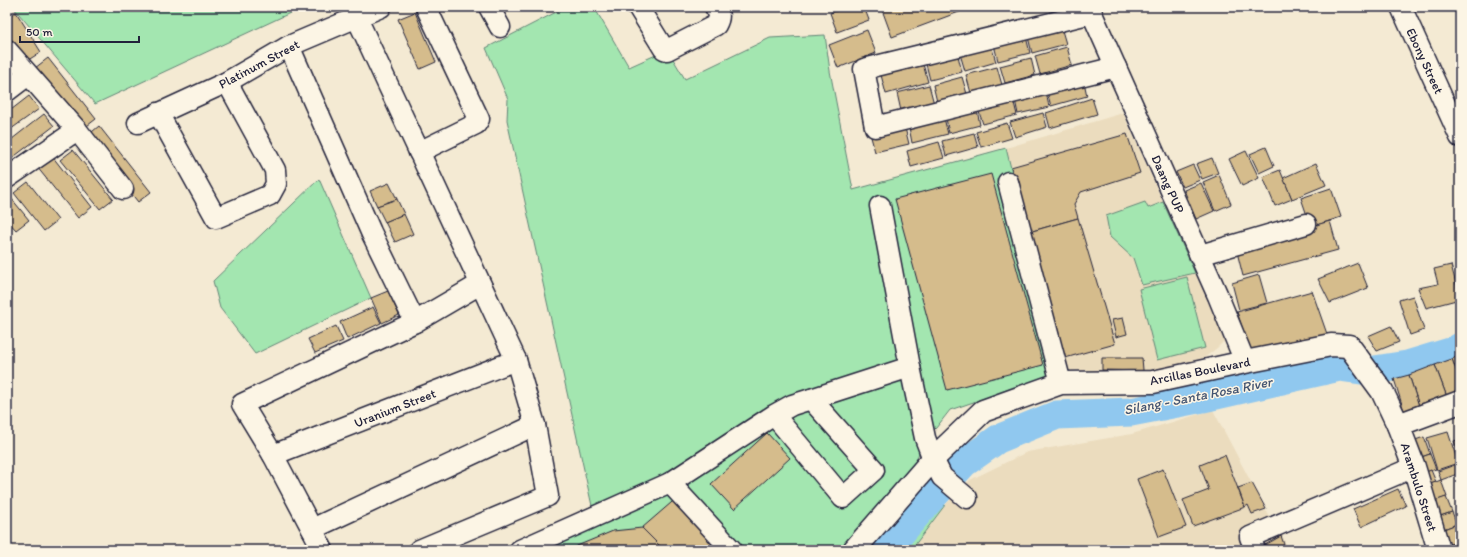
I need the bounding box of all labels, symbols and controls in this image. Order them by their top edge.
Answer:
scale bar [20,18,139,44]
text: 50 m [26,25,52,39]
street label: Ebony Street [1403,26,1447,96]
street label: Platinum Street [216,36,302,92]
street label: Daang PUP [1148,152,1188,216]
street label: Arcillas Boulevard [1149,354,1251,388]
water label: Silang - Santa Rosa River [1123,373,1275,419]
street label: Uranium Street [352,386,438,430]
street label: Arambulo Street [1398,441,1440,533]

